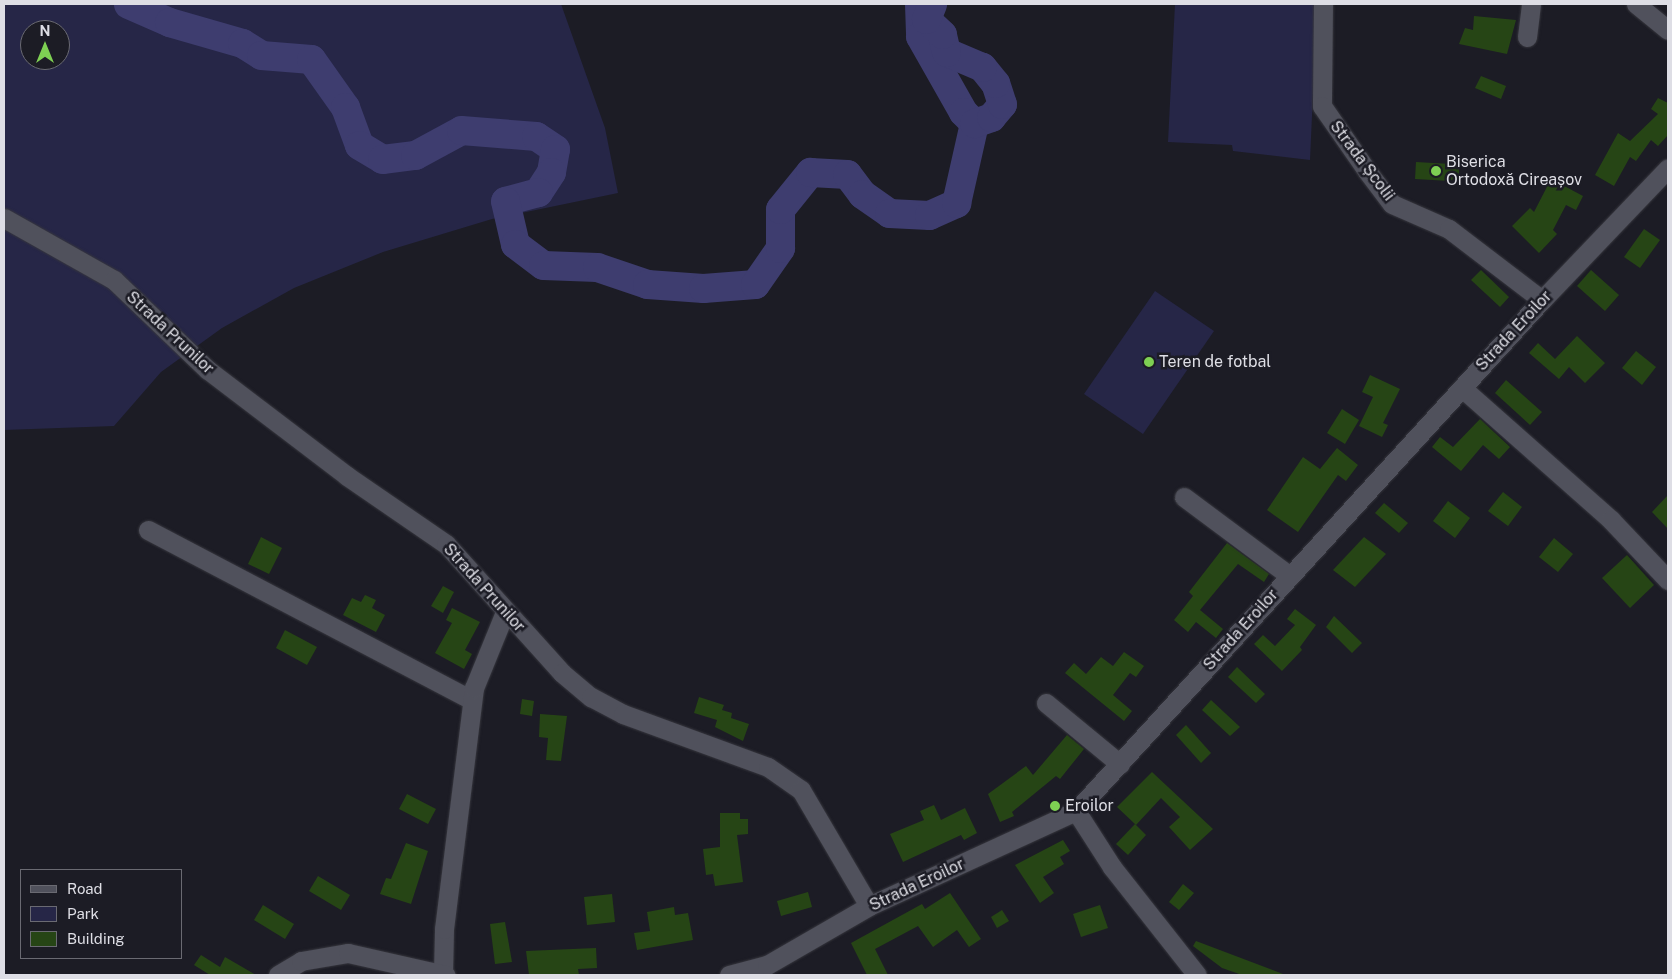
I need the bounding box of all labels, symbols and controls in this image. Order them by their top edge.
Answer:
north arrow [20,20,70,70]
text: N [40,23,50,39]
street label: Strada Școlii [1326,117,1398,205]
place label: Biserica Ortodoxă Cireașov [1446,152,1582,190]
marker: Biserica Ortodoxă Cireașov [1430,165,1442,177]
street label: Strada Eroilor [1472,287,1556,375]
street label: Strada Prunilor [122,288,218,378]
place label: Teren de fotbal [1159,352,1272,372]
marker: Teren de fotbal [1143,356,1155,368]
street label: Strada Prunilor [439,540,529,636]
street label: Strada Eroilor [1200,586,1282,674]
place label: Eroilor [1065,796,1114,816]
marker: Eroilor [1049,800,1061,812]
street label: Strada Eroilor [867,855,967,915]
legend [20,869,182,959]
text: Road [67,880,103,897]
text: Park [67,905,99,922]
text: Building [67,930,125,947]

